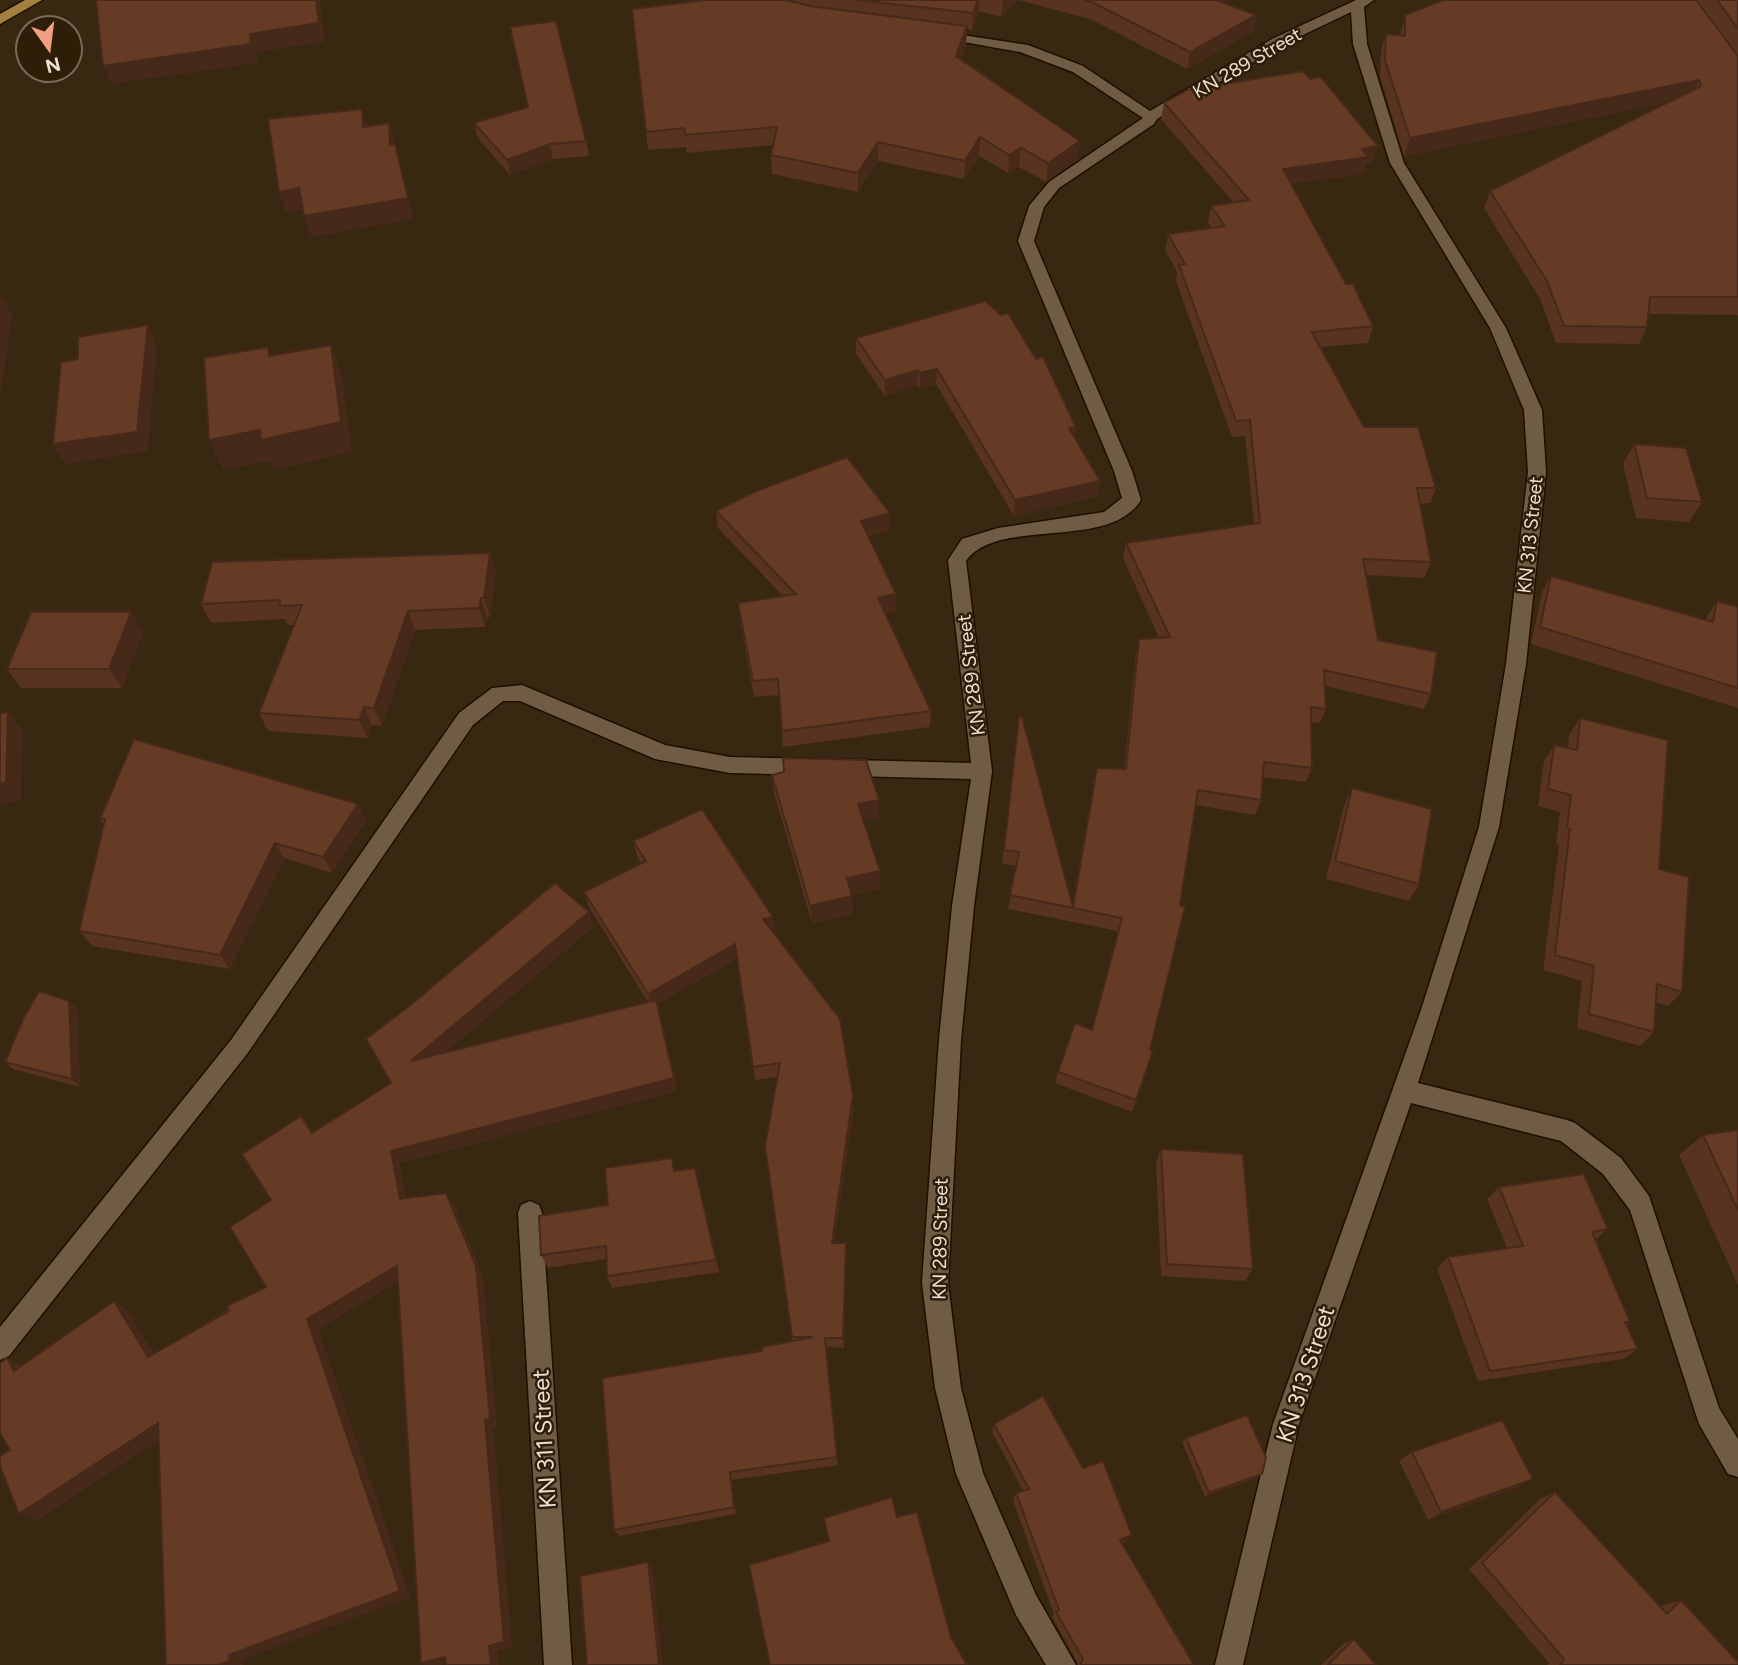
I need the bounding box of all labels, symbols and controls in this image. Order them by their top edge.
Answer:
north arrow [14,14,84,84]
street label: KN 289 Street [1188,23,1306,103]
text: N [43,52,63,78]
street label: KN 313 Street [1512,475,1548,595]
street label: KN 289 Street [952,613,990,737]
street label: KN 289 Street [927,1178,953,1300]
street label: KN 313 Street [1270,1302,1340,1446]
street label: KN 311 Street [526,1369,562,1509]

